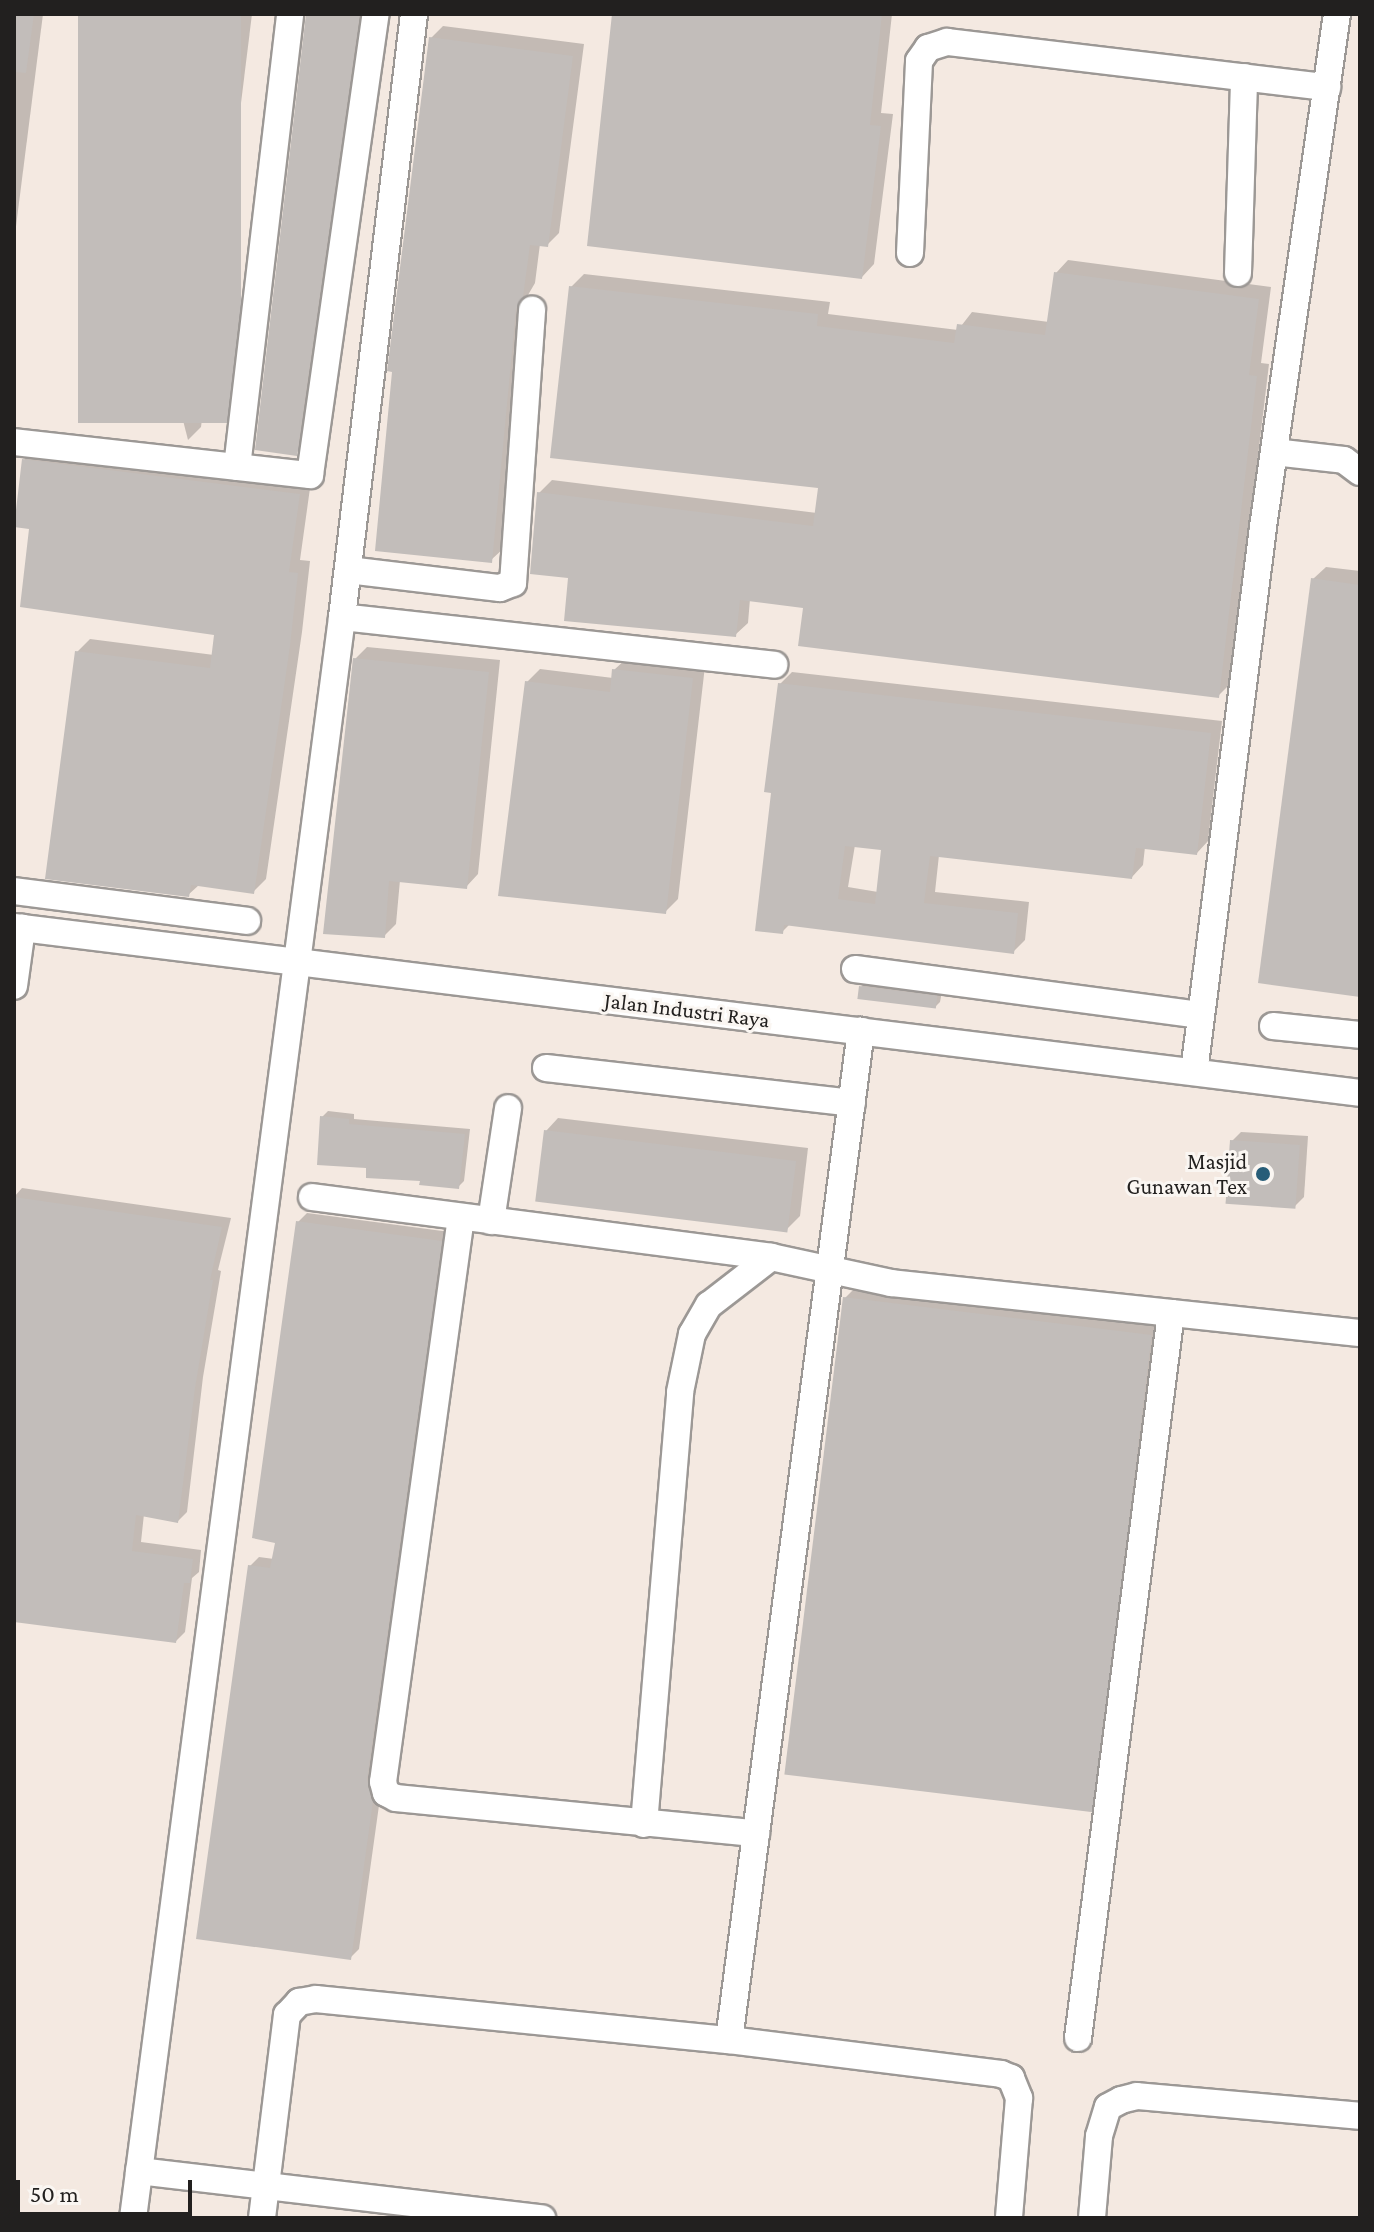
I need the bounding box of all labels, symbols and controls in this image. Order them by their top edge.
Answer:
street label: Jalan Industri Raya [603,987,771,1033]
place label: Masjid Gunawan Tex [1127,1148,1247,1200]
marker: Masjid Gunawan Tex [1254,1165,1272,1183]
scale bar [20,2164,196,2214]
text: 50 m [30,2180,79,2207]

